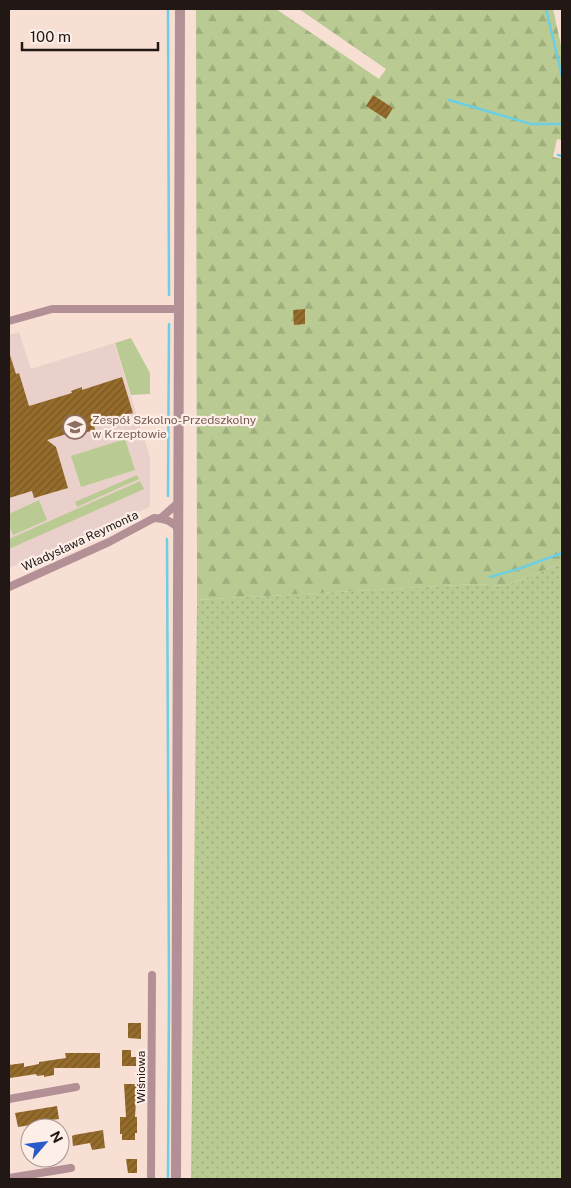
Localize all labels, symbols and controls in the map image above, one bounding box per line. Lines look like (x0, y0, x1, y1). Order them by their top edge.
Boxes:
scale bar (22, 20, 159, 52)
text: 100 m (30, 28, 71, 45)
place label: Zespół Szkolno-Przedszkolny w Krzeptowie (92, 413, 257, 441)
school or university icon: Zespół Szkolno-Przedszkolny w Krzeptowie (62, 414, 88, 440)
street label: Władysława Reymonta (19, 508, 141, 574)
street label: Wiśniowa (134, 1051, 148, 1103)
north arrow (20, 1118, 70, 1168)
text: N (47, 1128, 66, 1145)

